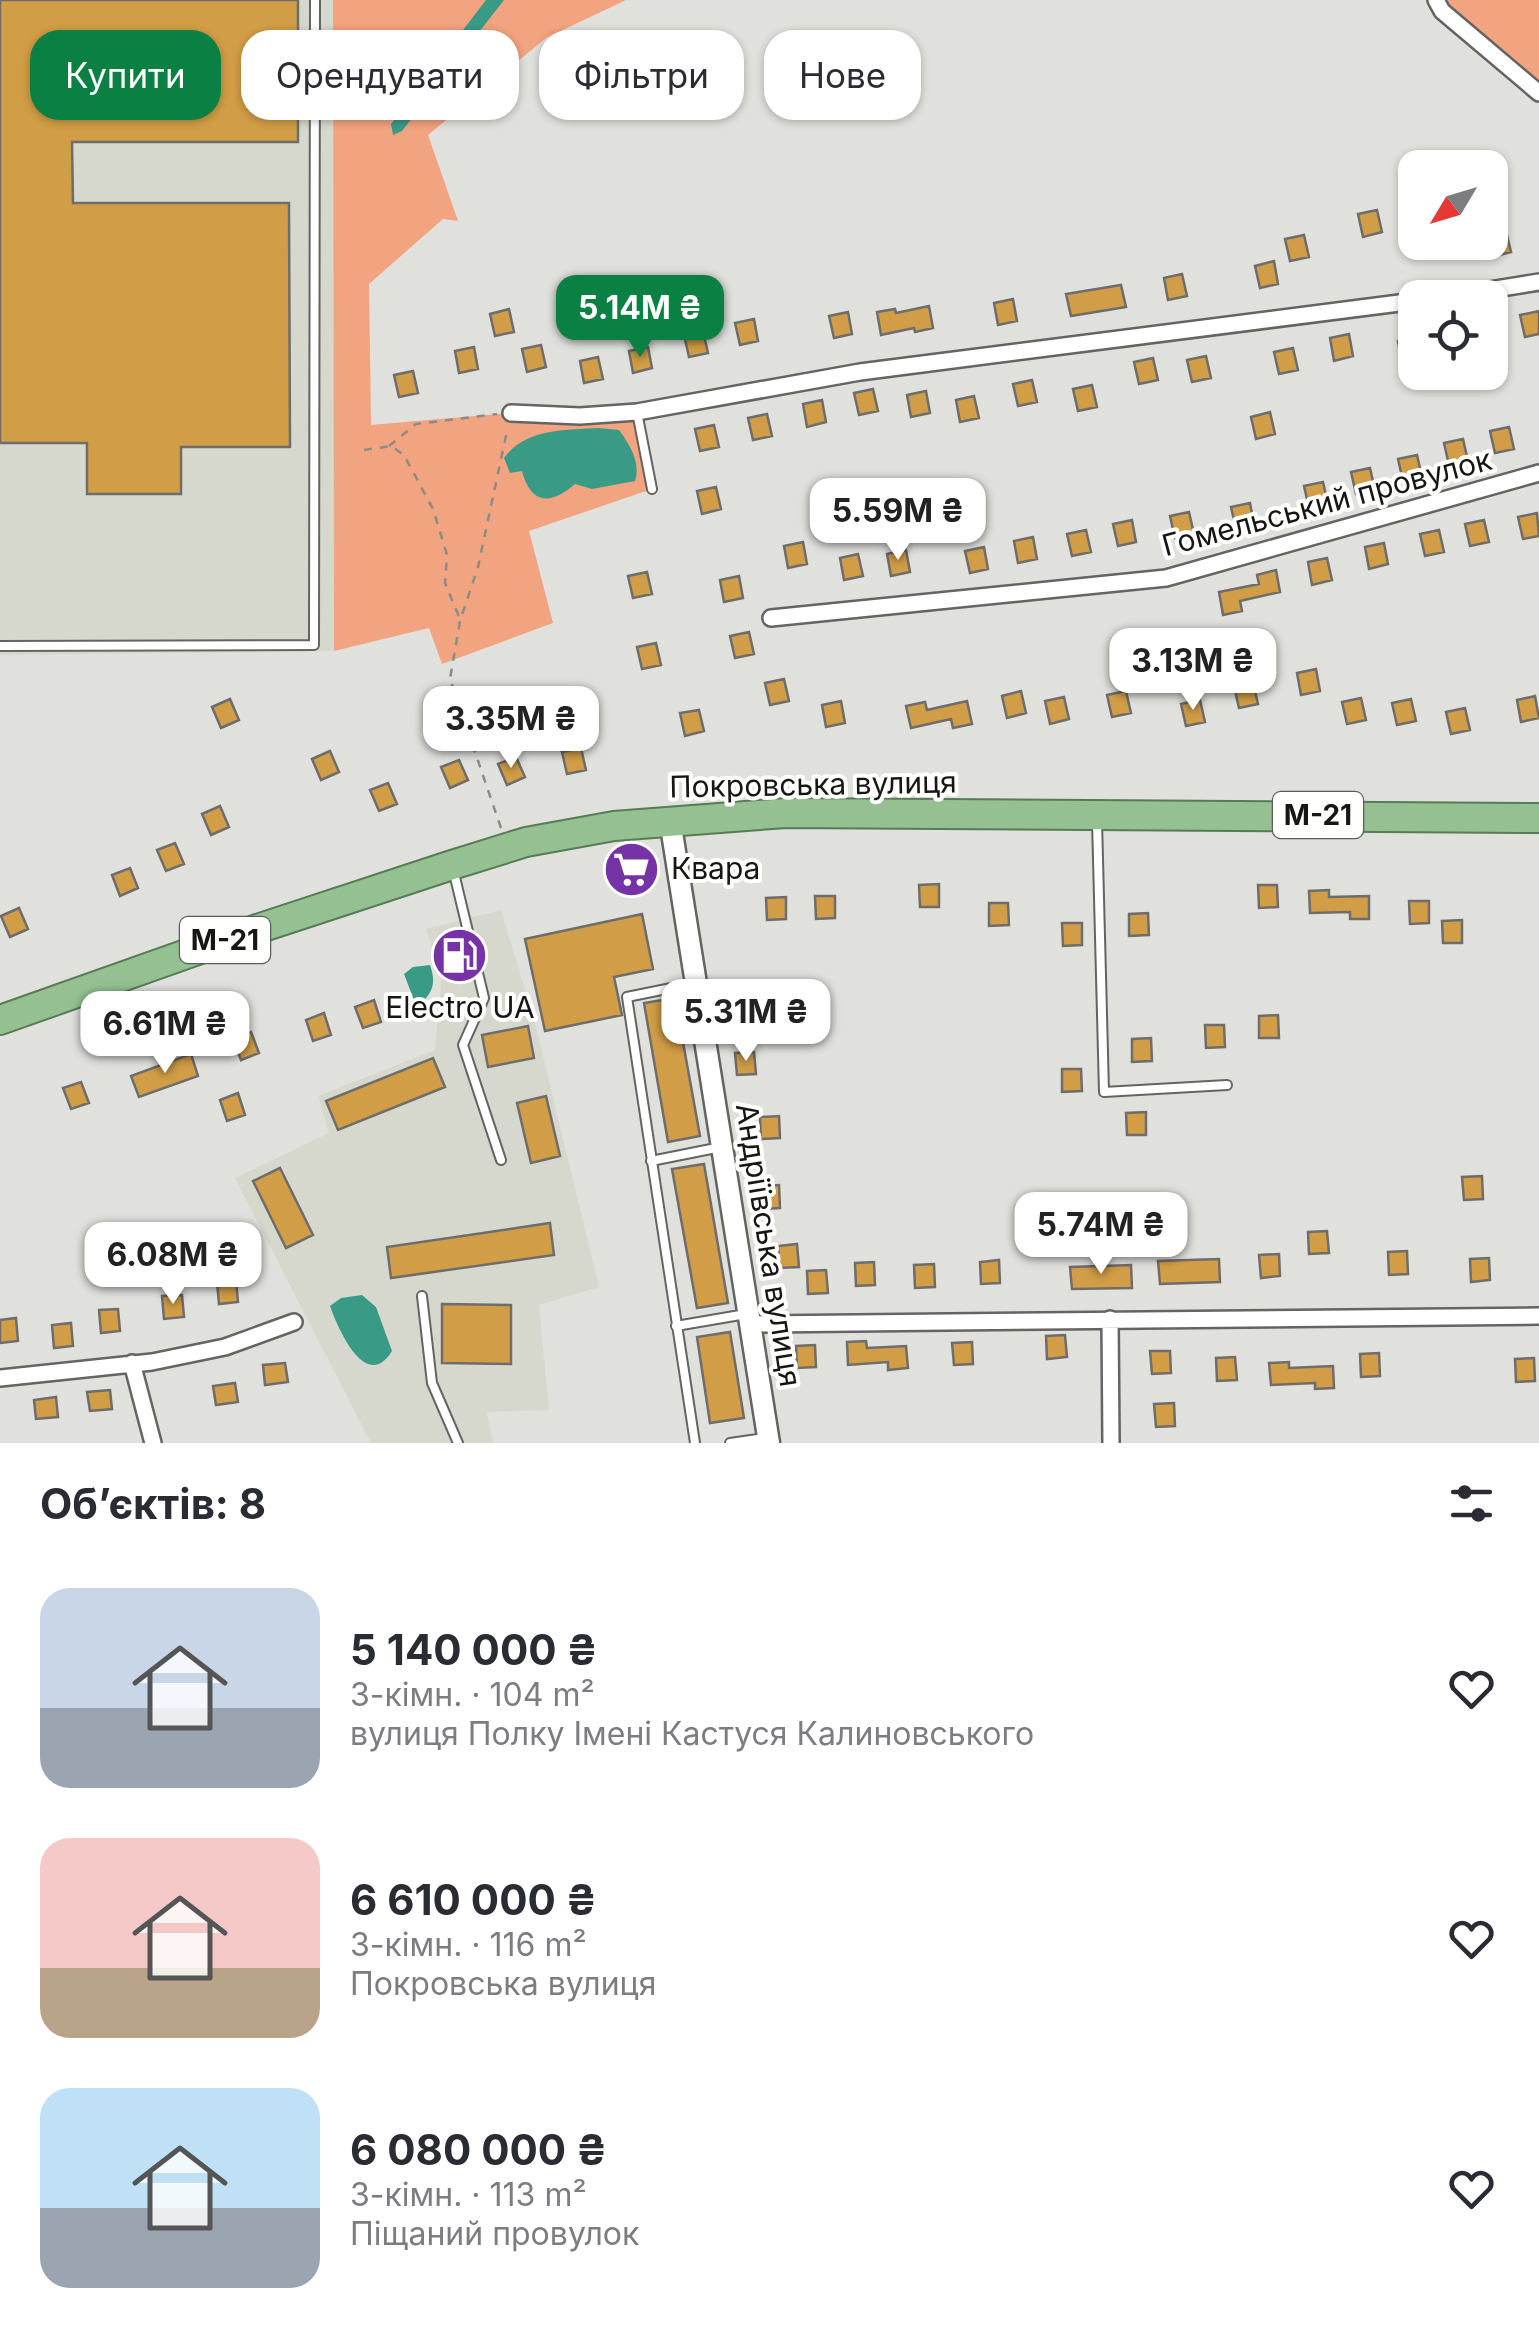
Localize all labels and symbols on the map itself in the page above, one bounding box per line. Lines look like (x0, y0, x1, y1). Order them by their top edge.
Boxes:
north arrow (1398, 150, 1508, 260)
pin: 5.14M ₴ (548, 275, 732, 360)
street label: Гомельський провулок (1158, 441, 1495, 563)
pin: 5.59M ₴ (806, 478, 990, 563)
pin: 3.13M ₴ (1101, 628, 1285, 713)
pin: 3.35M ₴ (419, 686, 603, 771)
street label: Покровська вулиця (669, 763, 957, 805)
road number: М-21 (1273, 792, 1363, 838)
supermarket icon: Квара (602, 839, 662, 899)
place label: Квара (671, 850, 760, 886)
road number: М-21 (180, 917, 270, 963)
fuel station icon: Electro UA (430, 925, 490, 985)
pin: 5.31M ₴ (654, 979, 838, 1064)
place label: Electro UA (385, 989, 535, 1025)
pin: 6.61M ₴ (73, 991, 257, 1076)
street label: Андріївська вулиця (729, 1100, 809, 1389)
pin: 5.74M ₴ (1009, 1192, 1193, 1277)
pin: 6.08M ₴ (81, 1222, 265, 1307)

